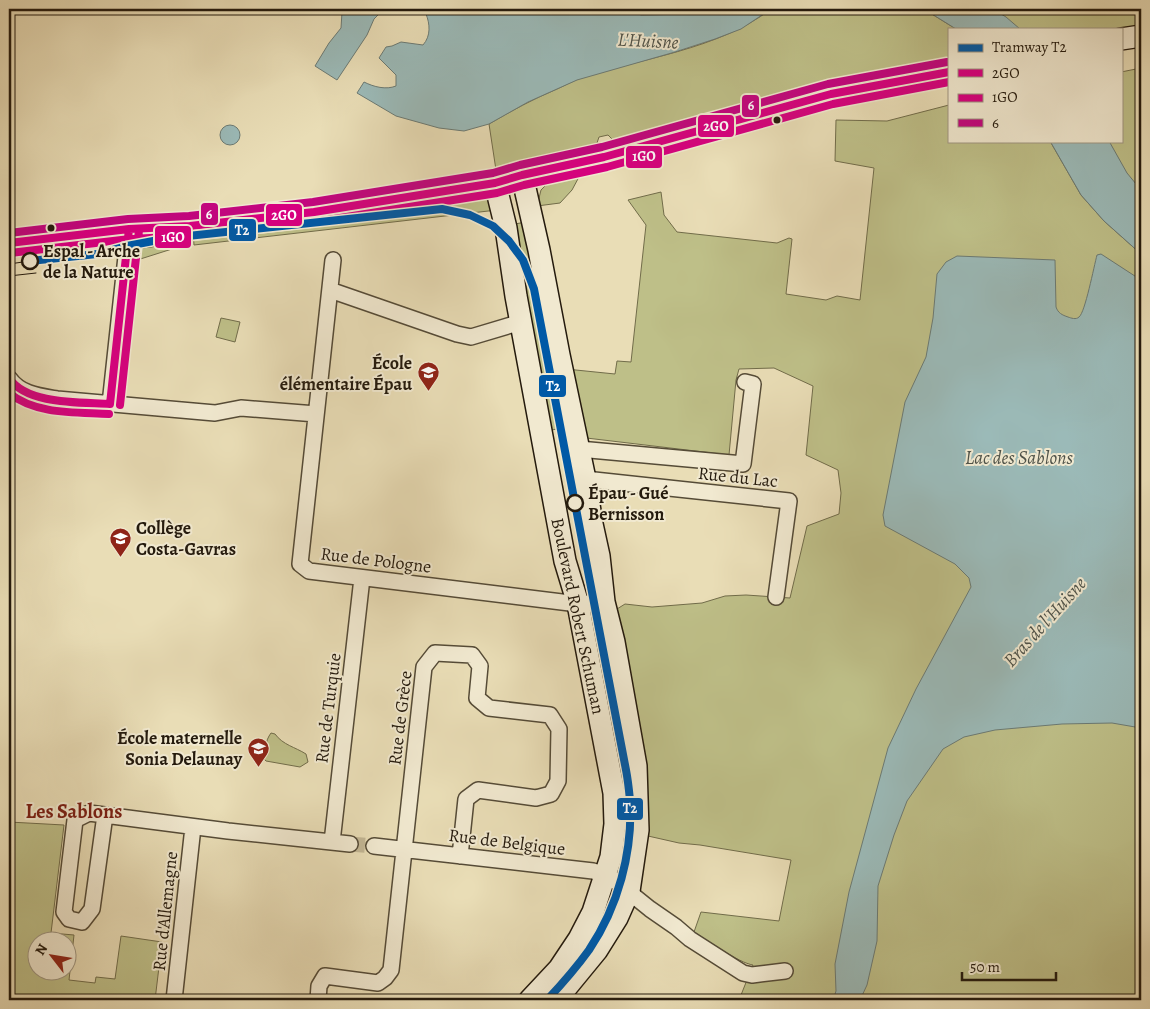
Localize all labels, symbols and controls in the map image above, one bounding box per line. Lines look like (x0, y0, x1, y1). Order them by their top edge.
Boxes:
water label: L'Huisne (617, 26, 679, 56)
legend (948, 28, 1122, 142)
text: Tramway T2 (992, 37, 1067, 57)
text: 2GO (992, 63, 1020, 83)
text: 1GO (992, 87, 1018, 107)
line badge: 6 (741, 94, 760, 118)
text: 6 (748, 96, 755, 115)
text: 6 (992, 113, 999, 133)
line badge: 2GO (697, 114, 735, 138)
unlabelled marker (772, 115, 782, 125)
text: 2GO (703, 117, 729, 136)
line badge: 1GO (625, 145, 663, 169)
text: 1GO (632, 147, 656, 166)
line badge: 6 (200, 202, 219, 226)
line badge: 2GO (265, 203, 303, 227)
text: 6 (206, 205, 213, 224)
text: 2GO (271, 206, 297, 225)
line badge: T2 (228, 218, 257, 242)
text: T2 (235, 221, 250, 240)
unlabelled marker (46, 223, 56, 233)
line badge: 1GO (154, 225, 192, 249)
text: 1GO (161, 228, 185, 247)
place label: Espal - Arche de la Nature (43, 239, 140, 284)
marker: Espal - Arche de la Nature (21, 252, 39, 270)
place label: École élémentaire Épau (280, 351, 412, 396)
school or university icon: École élémentaire Épau (416, 361, 440, 392)
line badge: T2 (538, 374, 567, 398)
text: T2 (546, 377, 561, 396)
water label: Lac des Sablons (965, 445, 1074, 471)
street label: Rue du Lac (697, 461, 779, 493)
place label: Épau - Gué Bernisson (588, 481, 669, 526)
marker: Épau - Gué Bernisson (566, 494, 584, 512)
place label: Collège Costa-Gavras (136, 516, 236, 561)
street label: Boulevard Robert Schuman (545, 516, 611, 717)
school or university icon: Collège Costa-Gavras (108, 526, 132, 557)
street label: Rue de Pologne (319, 541, 433, 579)
water label: Bras de l'Huisne (998, 571, 1092, 673)
street label: Rue de Turquie (309, 651, 347, 765)
street label: Rue de Grèce (382, 669, 418, 767)
place label: École maternelle Sonia Delaunay (117, 726, 243, 771)
school or university icon: École maternelle Sonia Delaunay (246, 736, 270, 767)
line badge: T2 (616, 797, 644, 821)
district label: Les Sablons (26, 798, 122, 825)
text: T2 (623, 799, 638, 818)
street label: Rue de Belgique (447, 823, 567, 861)
street label: Rue d'Allemagne (147, 850, 183, 972)
north arrow (28, 932, 78, 982)
text: N (31, 940, 52, 959)
scale bar (962, 949, 1056, 981)
text: 50 m (970, 957, 1000, 977)

